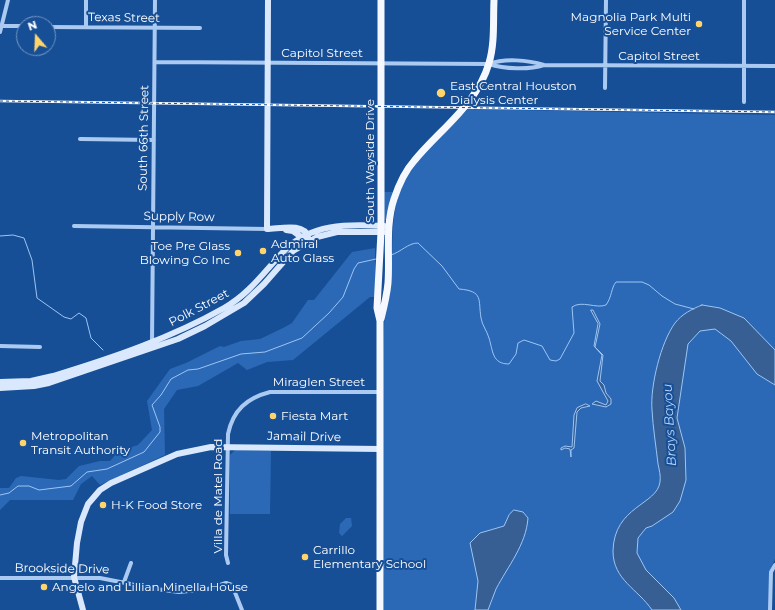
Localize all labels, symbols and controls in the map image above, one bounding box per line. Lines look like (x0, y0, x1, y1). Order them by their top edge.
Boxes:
street label: Texas Street (88, 10, 160, 26)
place label: Magnolia Park Multi Service Center (571, 10, 691, 38)
north arrow (16, 16, 56, 56)
text: N (26, 18, 39, 34)
marker: Magnolia Park Multi Service Center (694, 19, 704, 29)
street label: Capitol Street (281, 46, 363, 60)
street label: Capitol Street (618, 49, 700, 63)
place label: East Central Houston Dialysis Center (450, 79, 577, 107)
street label: South 66th Street (136, 85, 152, 191)
marker: East Central Houston Dialysis Center (435, 87, 447, 99)
street label: South Wayside Drive (363, 99, 377, 223)
street label: Supply Row (143, 209, 215, 225)
place label: Admiral Auto Glass (271, 237, 334, 265)
place label: Toe Pre Glass Blowing Co Inc (140, 239, 230, 267)
marker: Admiral Auto Glass (258, 246, 268, 256)
marker: Toe Pre Glass Blowing Co Inc (233, 248, 243, 258)
street label: Polk Street (167, 286, 231, 330)
street label: Miraglen Street (273, 375, 365, 389)
water label: Brays Bayou (660, 383, 680, 467)
place label: Fiesta Mart (281, 409, 348, 423)
marker: Fiesta Mart (268, 411, 278, 421)
place label: Metropolitan Transit Authority (31, 429, 130, 457)
street label: Jamail Drive (267, 429, 341, 445)
marker: Metropolitan Transit Authority (18, 438, 28, 448)
street label: Villa de Matel Road (211, 439, 225, 553)
place label: H-K Food Store (111, 498, 202, 512)
marker: H-K Food Store (98, 500, 108, 510)
place label: Carrillo Elementary School (313, 543, 426, 571)
marker: Carrillo Elementary School (300, 552, 310, 562)
street label: Brookside Drive (14, 561, 110, 577)
place label: Angelo and Lillian Minella House (52, 580, 248, 594)
marker: Angelo and Lillian Minella House (39, 582, 49, 592)

